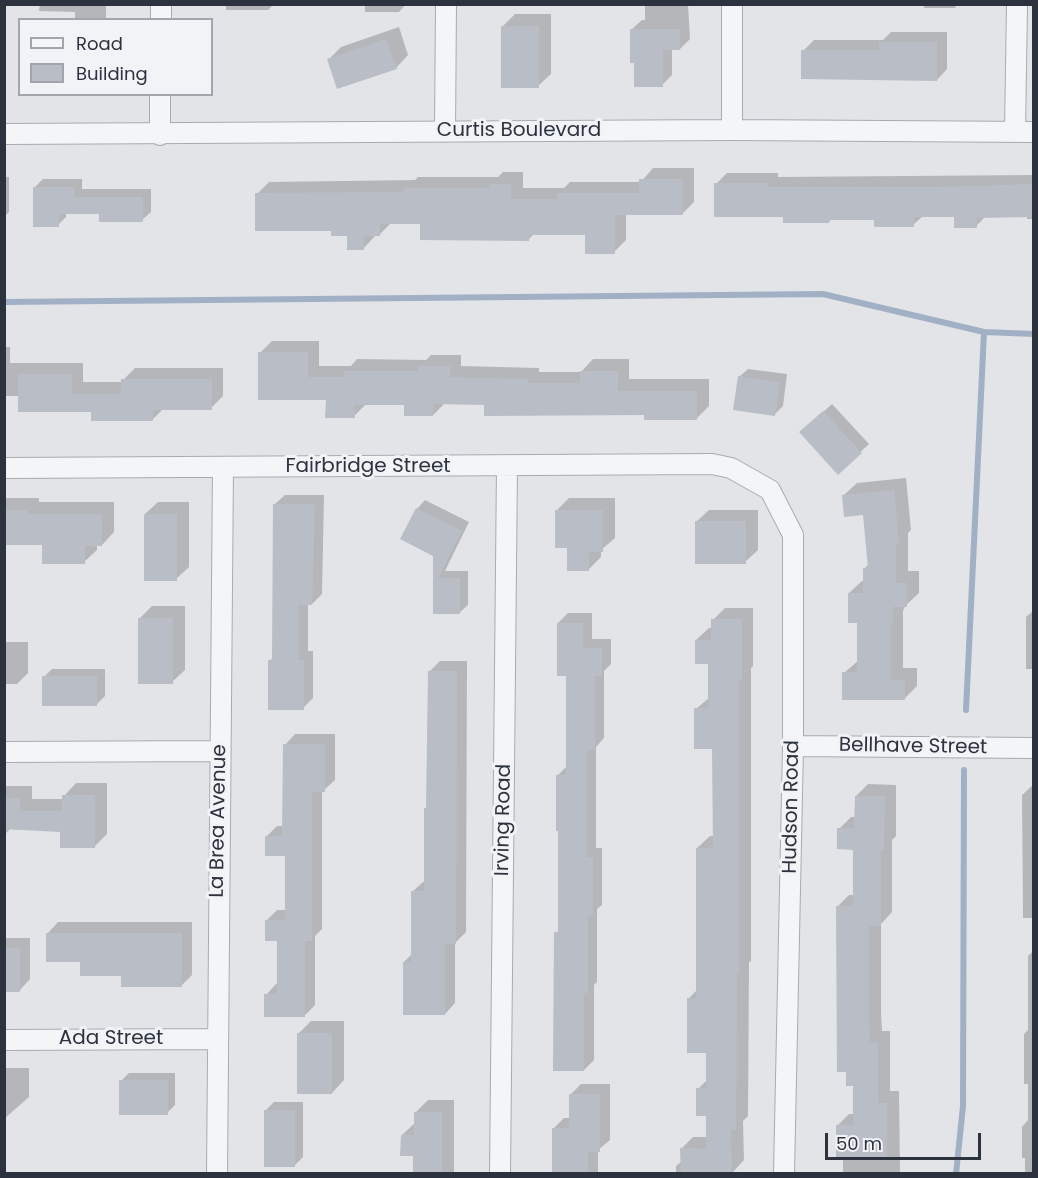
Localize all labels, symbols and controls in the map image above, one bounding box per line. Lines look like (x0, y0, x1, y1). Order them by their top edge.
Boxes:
legend (18, 18, 213, 96)
text: Road (76, 31, 123, 56)
text: Building (76, 61, 148, 86)
street label: Curtis Boulevard (437, 119, 601, 143)
street label: Fairbridge Street (285, 455, 451, 479)
street label: Bellhave Street (839, 734, 987, 760)
street label: Hudson Road (779, 740, 805, 874)
street label: La Brea Avenue (206, 744, 232, 898)
street label: Irving Road (491, 764, 517, 876)
street label: Ada Street (59, 1027, 163, 1051)
scale bar (828, 1121, 984, 1159)
text: 50 m (836, 1131, 882, 1156)

